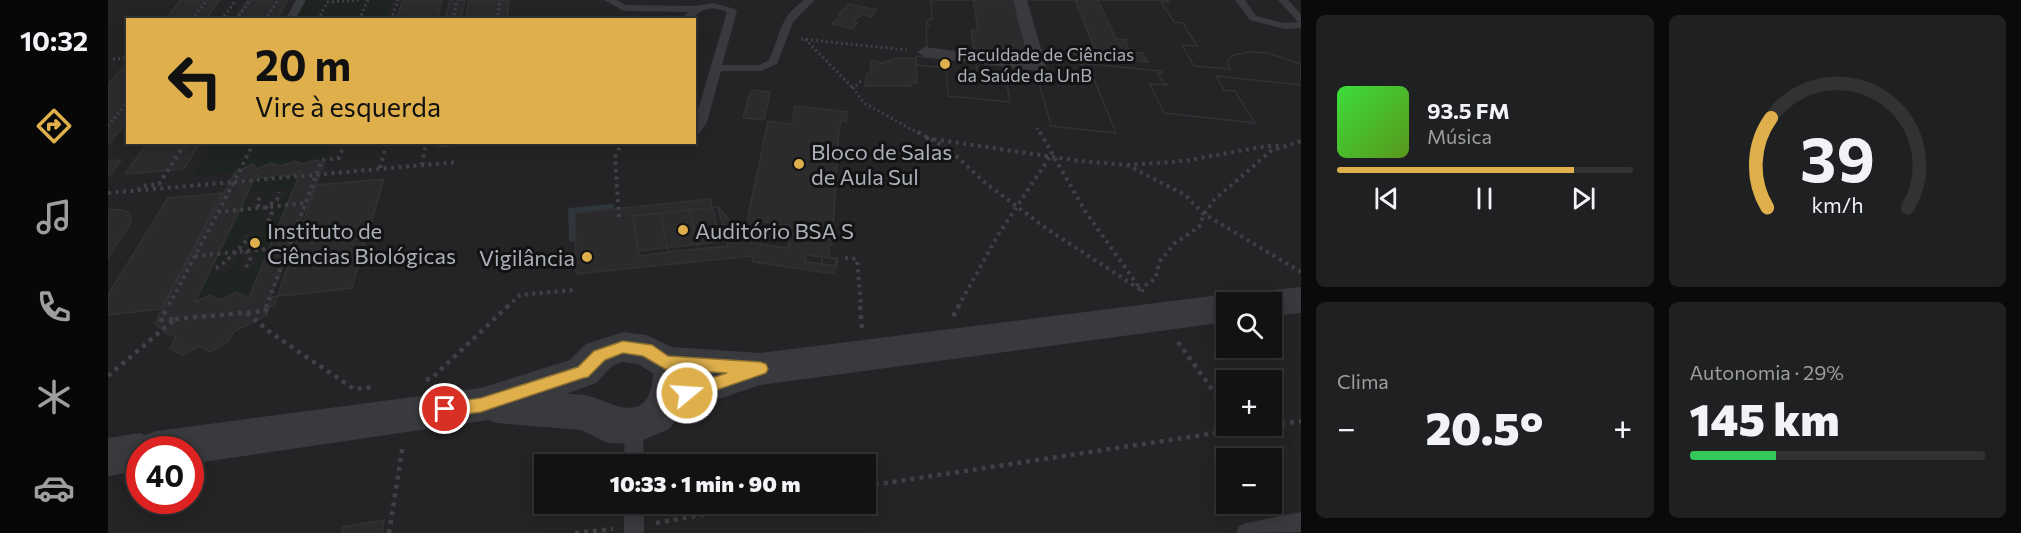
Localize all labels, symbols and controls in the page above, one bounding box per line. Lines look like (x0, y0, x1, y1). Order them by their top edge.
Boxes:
text: 10:32 (20, 24, 88, 57)
text: 20 m (255, 38, 351, 90)
icon: left (156, 42, 234, 120)
place label: Faculdade de Ciências da Saúde da UnB (957, 43, 1134, 86)
marker: Faculdade de Ciências da Saúde da UnB (938, 57, 952, 71)
text: Vire à esquerda (255, 90, 441, 123)
text: 93.5 FM (1427, 97, 1510, 124)
icon: directions (33, 105, 75, 147)
text: 39 (1800, 119, 1875, 195)
text: Música (1427, 124, 1492, 148)
place label: Bloco de Salas de Aula Sul (811, 138, 952, 190)
marker: Bloco de Salas de Aula Sul (792, 157, 806, 171)
icon: previous (1370, 182, 1403, 215)
icon: pause (1468, 182, 1501, 215)
icon: next (1567, 182, 1600, 215)
text: km/h (1811, 191, 1863, 217)
icon: music (33, 196, 75, 238)
place label: Instituto de Ciências Biológicas (267, 217, 456, 269)
place label: Auditório BSA S (695, 217, 854, 244)
marker: Auditório BSA S (676, 223, 690, 237)
marker: Instituto de Ciências Biológicas (248, 236, 262, 250)
place label: Vigilância (479, 244, 575, 271)
marker: Vigilância (580, 250, 594, 264)
icon: phone (33, 286, 75, 328)
map controls (1216, 292, 1282, 514)
button: search (1216, 292, 1282, 358)
text: Autonomia · 29% (1690, 360, 1844, 384)
position arrow (655, 361, 719, 425)
text: Clima (1337, 369, 1389, 393)
button: + (1216, 370, 1282, 436)
icon: climate (33, 376, 75, 418)
pin (419, 383, 470, 434)
text: 145 km (1690, 390, 1839, 445)
icon: arrive (428, 392, 461, 425)
text: 20.5° (1425, 399, 1543, 454)
text: − (1337, 406, 1356, 447)
text: + (1613, 406, 1632, 447)
speed limit sign: 40 (126, 436, 204, 514)
button: − (1216, 448, 1282, 514)
icon: car (33, 467, 75, 509)
text: 10:33 · 1 min · 90 m (610, 470, 800, 497)

